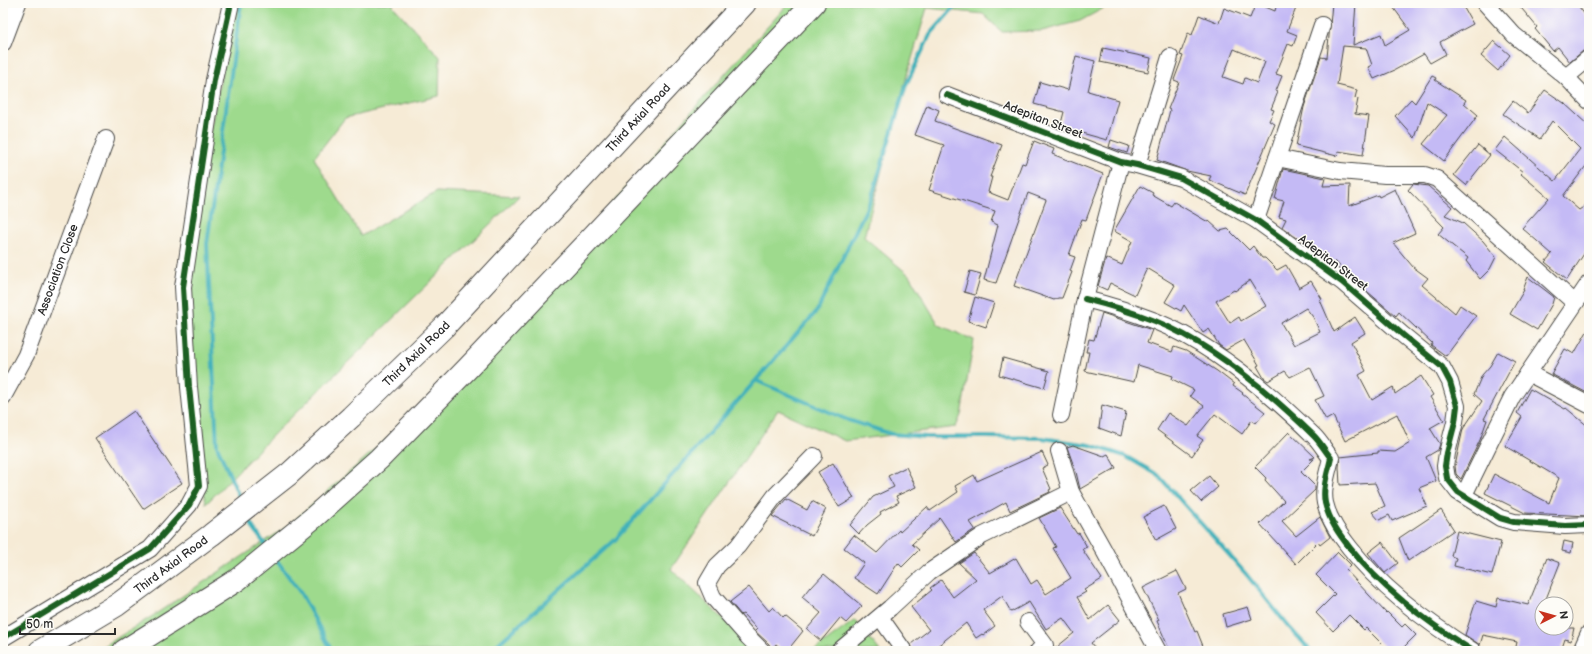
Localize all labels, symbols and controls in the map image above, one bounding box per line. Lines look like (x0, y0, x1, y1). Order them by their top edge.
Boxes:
street label: Third Axial Road (603, 80, 674, 155)
street label: Adepitan Street (1001, 98, 1085, 142)
street label: Association Close (34, 222, 81, 317)
street label: Adepitan Street (1295, 232, 1371, 294)
street label: Third Axial Road (379, 318, 453, 390)
street label: Third Axial Road (131, 532, 211, 597)
north arrow (1534, 596, 1574, 636)
scale bar (20, 610, 115, 636)
text: N (1557, 610, 1570, 620)
text: 50 m (26, 617, 53, 632)

